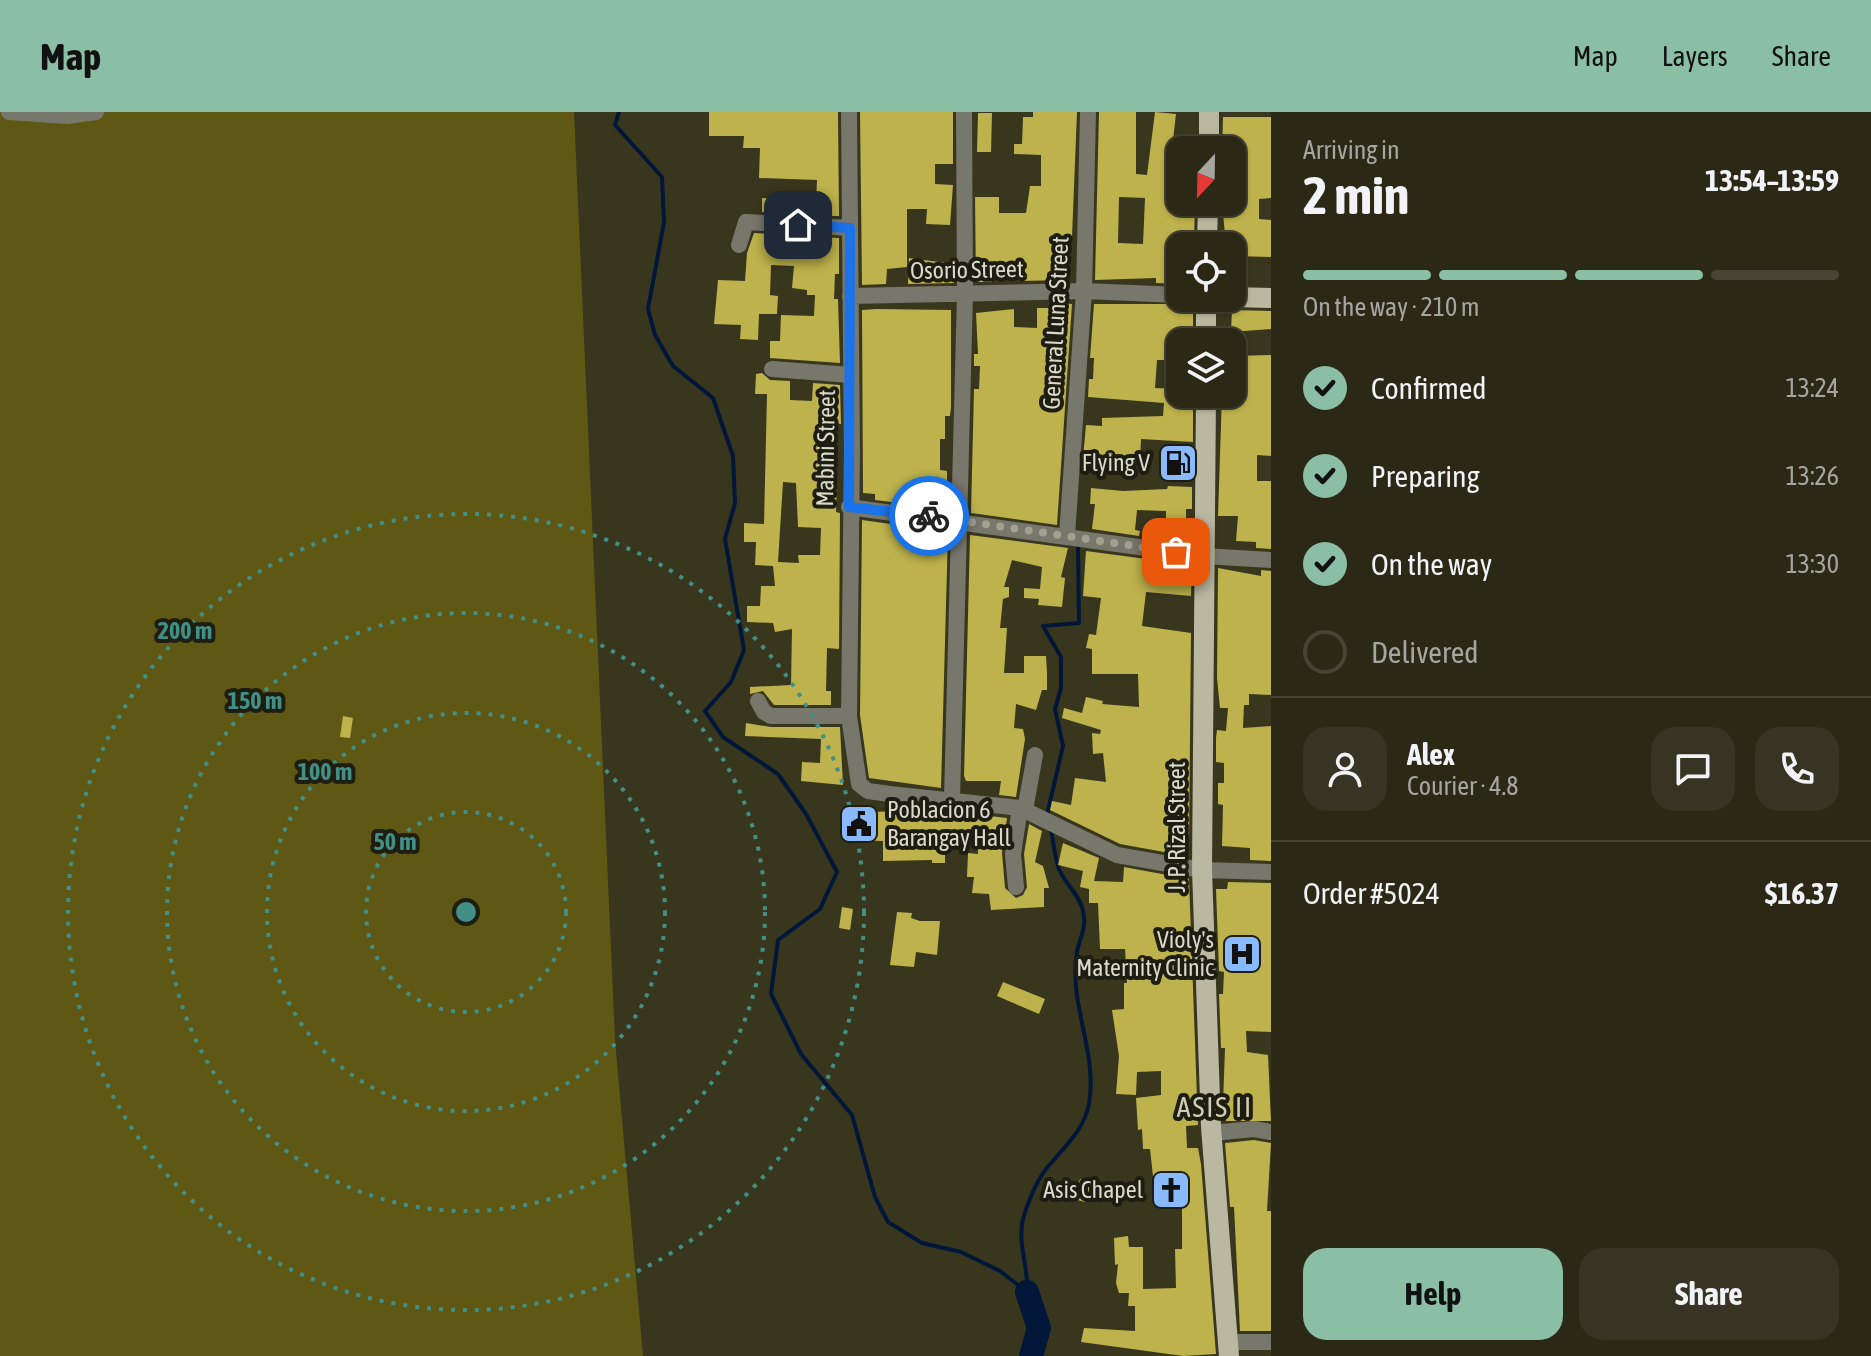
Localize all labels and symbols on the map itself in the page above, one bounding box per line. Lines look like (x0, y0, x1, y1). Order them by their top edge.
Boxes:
north arrow (1166, 136, 1246, 216)
pin (764, 191, 832, 259)
street label: General Luna Street (1037, 236, 1074, 410)
street label: Osorio Street (910, 255, 1024, 284)
street label: Mabini Street (811, 389, 840, 507)
fuel station icon: Flying V (1157, 442, 1199, 484)
place label: Flying V (1082, 449, 1150, 476)
courier (889, 476, 969, 556)
pin (1142, 518, 1210, 586)
text: 200 m (158, 617, 212, 644)
text: 150 m (228, 687, 282, 714)
text: 100 m (298, 758, 352, 785)
street label: J. P. Rizal Street (1163, 761, 1190, 893)
place label: Poblacion 6 Barangay Hall (887, 796, 1012, 851)
public building icon: Poblacion 6 Barangay Hall (838, 803, 880, 845)
text: 50 m (373, 828, 417, 855)
centre of rings (452, 898, 480, 926)
place label: Violy's Maternity Clinic (1076, 926, 1214, 981)
hospital icon: Violy's Maternity Clinic (1221, 933, 1263, 975)
district label: ASIS II (1177, 1091, 1253, 1123)
church icon: Asis Chapel (1150, 1169, 1192, 1211)
place label: Asis Chapel (1043, 1176, 1144, 1203)

